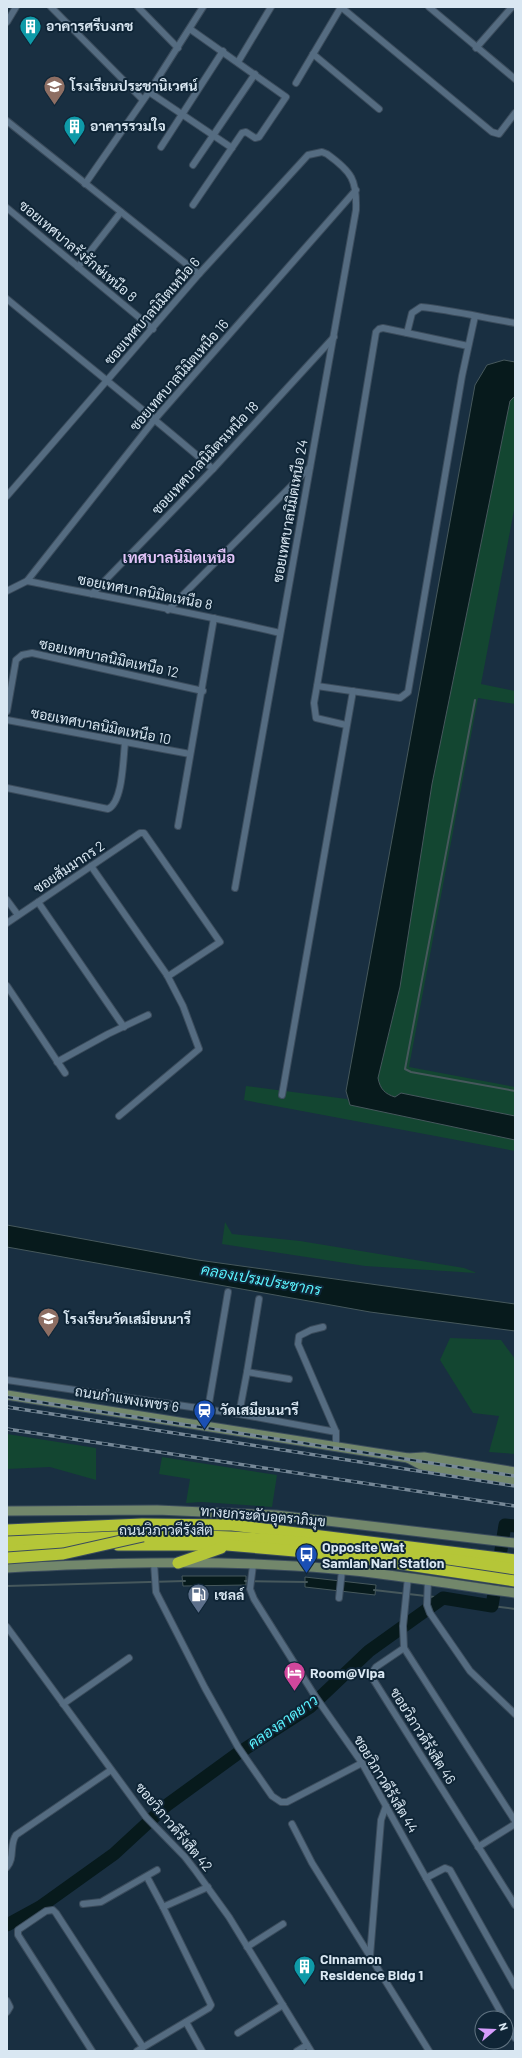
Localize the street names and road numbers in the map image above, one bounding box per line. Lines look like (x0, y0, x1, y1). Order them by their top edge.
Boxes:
street label: ซอยเทศบาลรังรักษ์เหนือ 8 (16, 196, 141, 305)
street label: ซอยเทศบาลนิมิตเหนือ 6 (100, 253, 203, 368)
street label: ซอยเทศบาลนิมิตเหนือ 16 (126, 315, 232, 434)
street label: ซอยเทศบาลนิมิตรเหนือ 18 (148, 397, 262, 518)
street label: ซอยเทศบาลนิมิตเหนือ 24 (269, 438, 310, 584)
street label: ซอยเทศบาลนิมิตเหนือ 8 (76, 570, 214, 613)
street label: ซอยเทศบาลนิมิตเหนือ 12 (38, 634, 180, 681)
street label: ซอยเทศบาลนิมิตเหนือ 10 (29, 704, 173, 747)
street label: ซอยสัมมากร 2 (30, 837, 108, 897)
street label: ถนนกำแพงเพชร 6 (74, 1382, 180, 1415)
street label: ทางยกระดับอุตราภิมุข (199, 1502, 326, 1531)
street label: ถนนวิภาวดีรังสิต (119, 1521, 213, 1538)
street label: ซอยวิภาวดีรังสิต 46 (387, 1684, 460, 1787)
street label: ซอยวิภาวดีรังสิต 44 (351, 1732, 422, 1836)
street label: ซอยวิภาวดีรังสิต 42 (132, 1779, 216, 1875)

